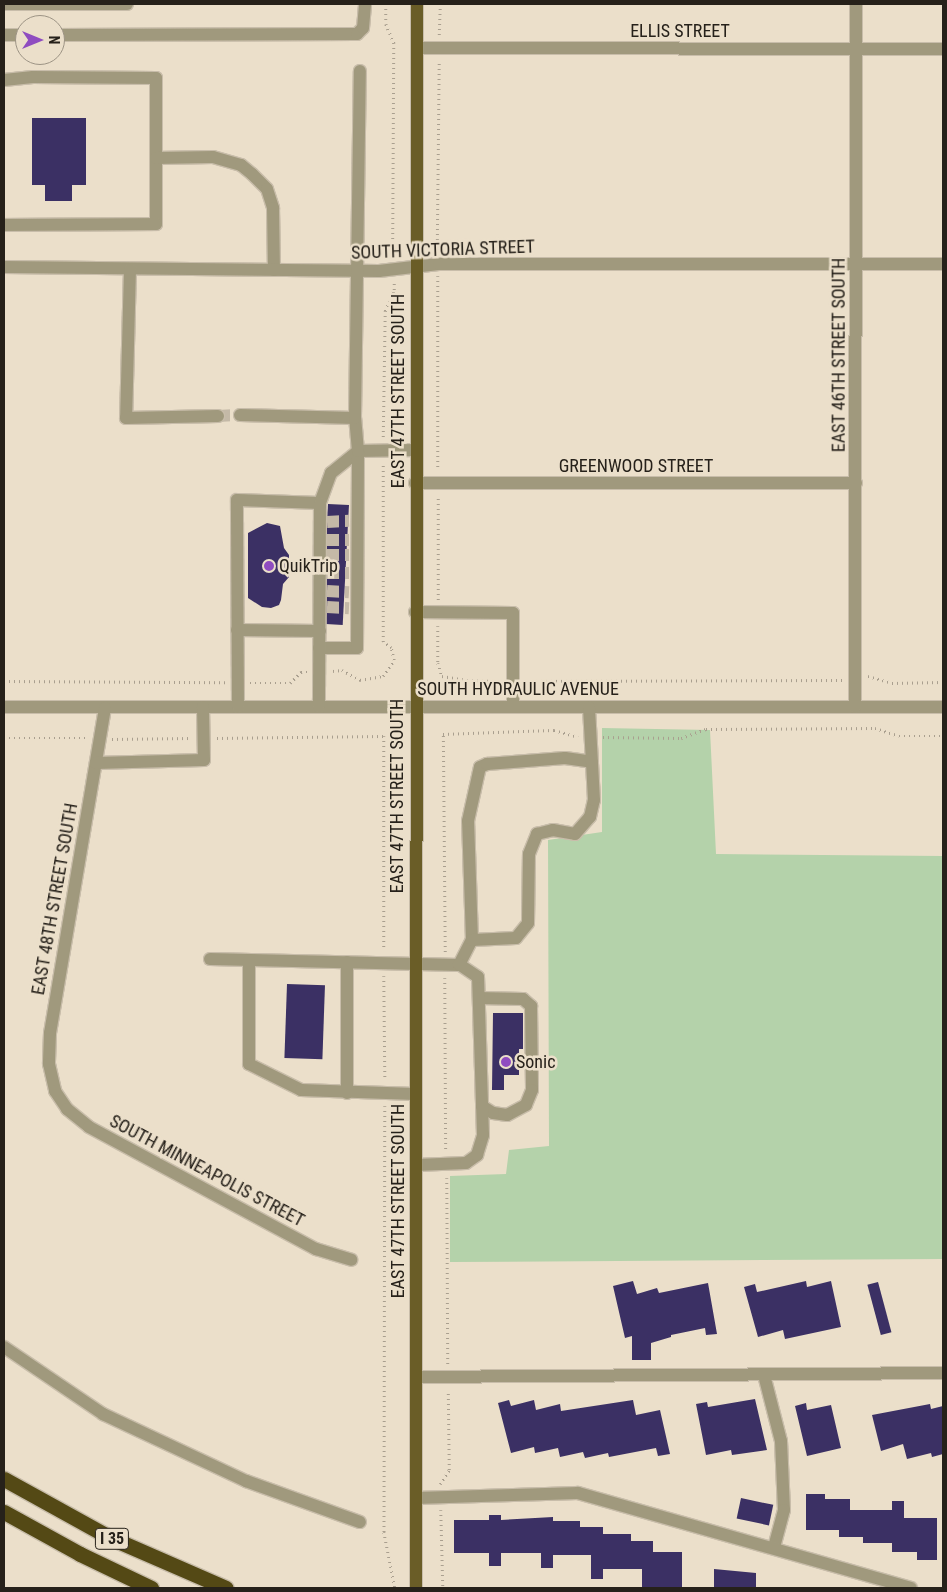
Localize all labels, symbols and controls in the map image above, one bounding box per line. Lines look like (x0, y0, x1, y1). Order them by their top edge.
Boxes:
north arrow (15, 15, 65, 65)
street label: ELLIS STREET (630, 20, 730, 42)
text: N (46, 36, 62, 44)
street label: SOUTH VICTORIA STREET (351, 236, 535, 264)
street label: EAST 46TH STREET SOUTH (828, 257, 850, 453)
street label: EAST 47TH STREET SOUTH (387, 293, 409, 489)
street label: GREENWOOD STREET (559, 455, 713, 477)
place label: QuikTrip (279, 555, 338, 577)
marker: QuikTrip (263, 560, 275, 572)
street label: SOUTH HYDRAULIC AVENUE (417, 678, 619, 700)
street label: EAST 47TH STREET SOUTH (386, 698, 408, 894)
street label: EAST 48TH STREET SOUTH (27, 801, 83, 997)
place label: Sonic (516, 1051, 556, 1073)
marker: Sonic (500, 1056, 512, 1068)
street label: EAST 47TH STREET SOUTH (387, 1103, 409, 1299)
street label: SOUTH MINNEAPOLIS STREET (106, 1110, 308, 1232)
road number: I 35 (94, 1526, 130, 1552)

